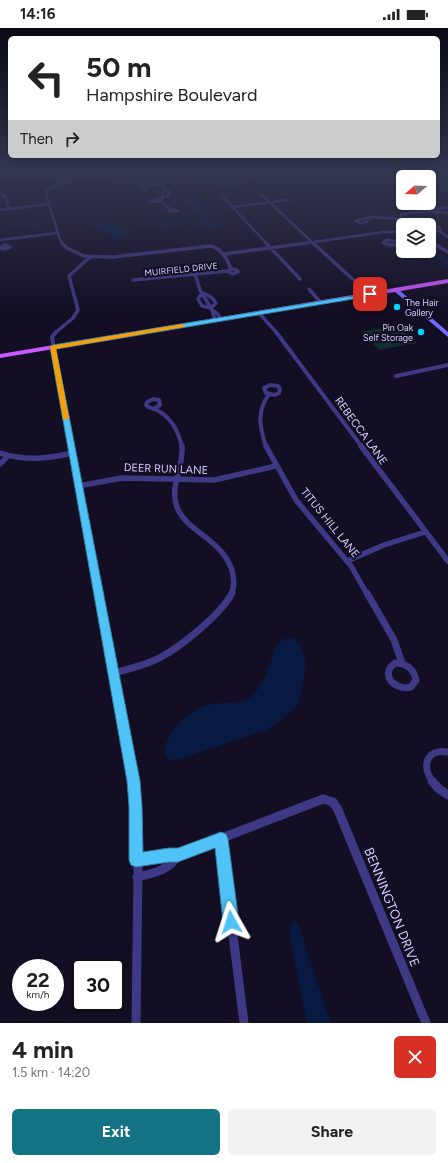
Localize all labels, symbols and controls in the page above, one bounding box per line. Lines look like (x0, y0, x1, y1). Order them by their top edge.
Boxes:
text: 14:16 (20, 5, 55, 23)
text: 50 m (86, 50, 152, 84)
icon: left (20, 52, 72, 104)
text: Hampshire Boulevard (86, 84, 258, 106)
icon: right (61, 128, 83, 150)
text: Then (20, 130, 53, 148)
north arrow (396, 170, 436, 210)
map controls (396, 170, 436, 258)
button: layers (396, 218, 436, 258)
street label: MUIRFIELD DRIVE (144, 260, 218, 278)
pin (353, 277, 387, 311)
icon: arrive (359, 283, 381, 305)
place label: The Hair Gallery (405, 297, 439, 318)
marker: The Hair Gallery (392, 302, 402, 312)
place label: Pin Oak Self Storage (363, 322, 414, 343)
marker: Pin Oak Self Storage (416, 327, 426, 337)
street label: REBECCA LANE (332, 394, 390, 468)
street label: DEER RUN LANE (124, 461, 208, 477)
street label: TITUS HILL LANE (298, 486, 362, 560)
street label: BENNINGTON DRIVE (361, 845, 423, 969)
position arrow (210, 901, 252, 943)
speed limit sign: 30 (72, 959, 124, 1011)
text: 22 (26, 968, 50, 992)
text: km/h (27, 988, 49, 1001)
text: 4 min (12, 1035, 74, 1064)
button: close (394, 1036, 436, 1078)
text: 1.5 km · 14:20 (12, 1065, 90, 1080)
button: Exit (12, 1109, 220, 1155)
button: Share (228, 1109, 436, 1155)

